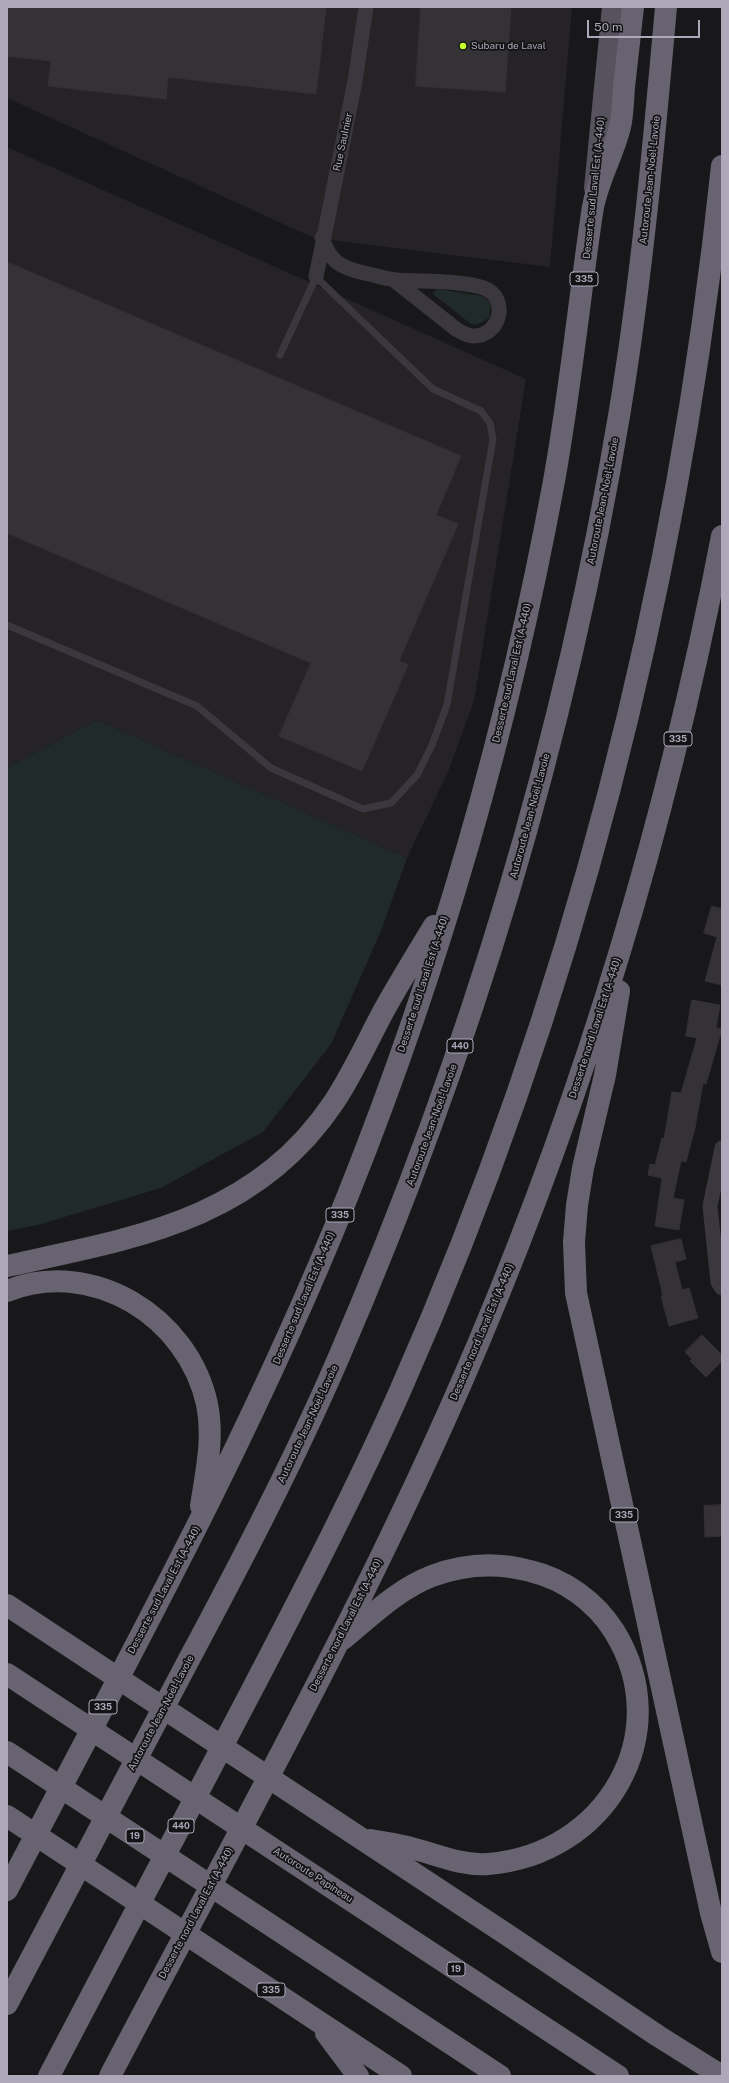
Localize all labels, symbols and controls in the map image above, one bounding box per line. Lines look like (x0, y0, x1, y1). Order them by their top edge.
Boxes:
scale bar (589, 12, 702, 38)
text: 50 m (594, 20, 622, 34)
place label: Subaru de Laval (471, 40, 546, 52)
marker: Subaru de Laval (458, 41, 468, 51)
street label: Rue Saulnier (331, 112, 355, 172)
street label: Autoroute Jean-Noël-Lavoie (637, 115, 663, 245)
street label: Desserte sud Laval Est (A-440) (581, 116, 607, 260)
road number: 335 (570, 272, 598, 286)
street label: Autoroute Jean-Noël-Lavoie (585, 437, 621, 565)
street label: Desserte sud Laval Est (A-440) (490, 602, 534, 744)
road number: 335 (664, 732, 692, 746)
street label: Autoroute Jean-Noël-Lavoie (508, 752, 552, 880)
street label: Desserte sud Laval Est (A-440) (395, 914, 451, 1054)
street label: Desserte nord Laval Est (A-440) (567, 956, 623, 1100)
road number: 440 (447, 1039, 473, 1053)
street label: Autoroute Jean-Noël-Lavoie (404, 1062, 460, 1188)
road number: 335 (326, 1208, 354, 1222)
street label: Desserte sud Laval Est (A-440) (271, 1230, 337, 1366)
street label: Desserte nord Laval Est (A-440) (448, 1262, 516, 1402)
street label: Autoroute Jean-Noël-Lavoie (275, 1363, 341, 1485)
road number: 335 (610, 1508, 638, 1522)
street label: Desserte sud Laval Est (A-440) (125, 1524, 203, 1656)
street label: Desserte nord Laval Est (A-440) (307, 1557, 385, 1693)
street label: Autoroute Jean-Noël-Lavoie (125, 1653, 197, 1773)
road number: 335 (89, 1700, 117, 1714)
road number: 440 (168, 1819, 194, 1833)
road number: 19 (126, 1829, 144, 1843)
street label: Desserte nord Laval Est (A-440) (156, 1845, 236, 1981)
street label: Autoroute Papineau (271, 1845, 355, 1905)
road number: 19 (447, 1962, 465, 1976)
road number: 335 (257, 1983, 285, 1997)

